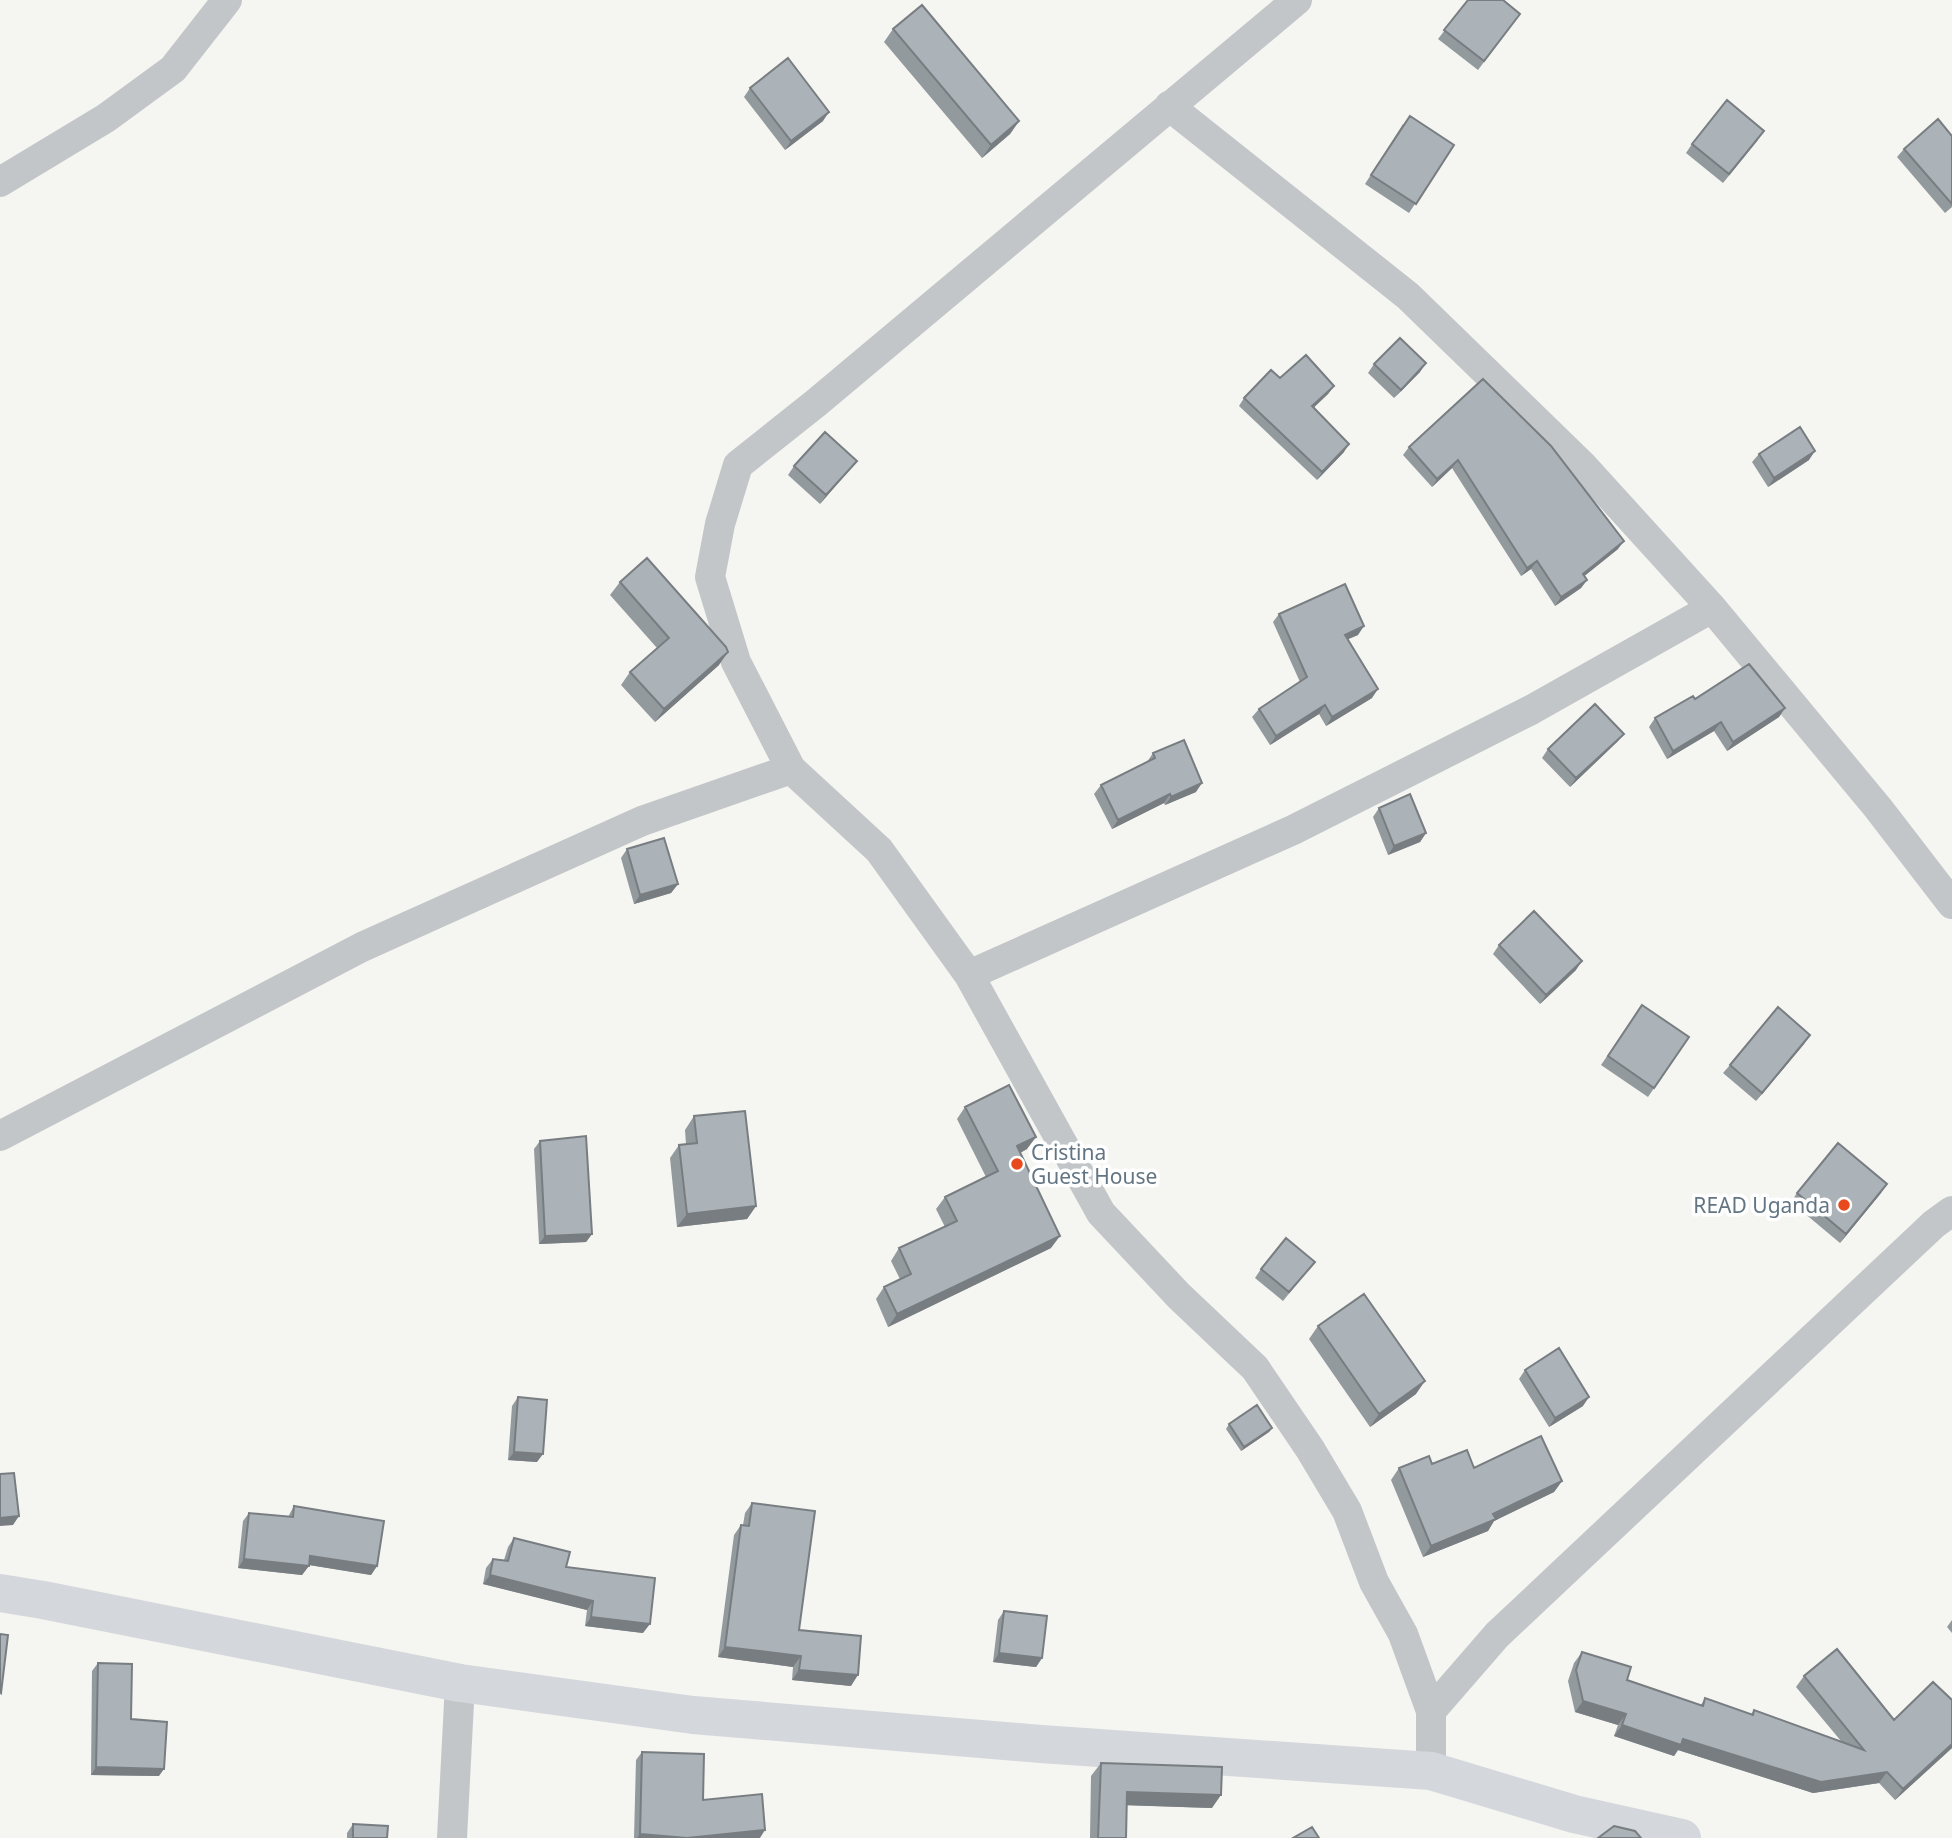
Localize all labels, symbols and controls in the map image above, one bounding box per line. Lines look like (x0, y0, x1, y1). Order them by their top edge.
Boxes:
place label: Cristina Guest House (1031, 1138, 1157, 1190)
marker: Cristina Guest House (1009, 1156, 1025, 1172)
place label: READ Uganda (1693, 1191, 1830, 1219)
marker: READ Uganda (1836, 1197, 1852, 1213)

